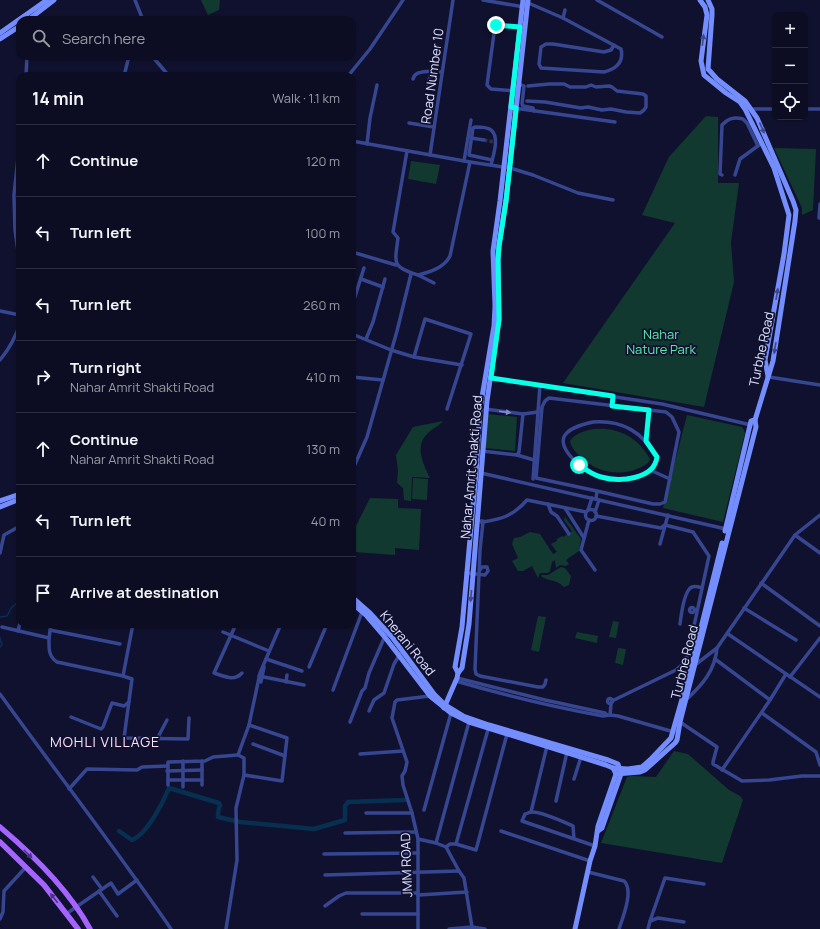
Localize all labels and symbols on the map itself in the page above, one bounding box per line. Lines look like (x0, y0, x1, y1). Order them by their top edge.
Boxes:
route end (487, 16, 505, 34)
street label: Road Number 10 (416, 27, 448, 125)
one-way arrow (700, 34, 707, 46)
one-way arrow (759, 123, 765, 134)
one-way arrow (774, 288, 780, 300)
street label: Turbhe Road (744, 310, 778, 388)
park label: Nahar Nature Park (626, 325, 696, 358)
one-way arrow (772, 342, 778, 354)
street label: Nahar Amrit Shakti Road (456, 394, 486, 540)
one-way arrow (499, 409, 511, 415)
route start (570, 456, 588, 474)
one-way arrow (468, 590, 475, 602)
street label: Kherani Road (376, 607, 440, 679)
street label: Turbhe Road (666, 623, 702, 701)
district label: MOHLI VILLAGE (50, 732, 160, 751)
street label: JMM ROAD (396, 832, 416, 898)
one-way arrow (23, 849, 33, 859)
one-way arrow (50, 892, 59, 903)

